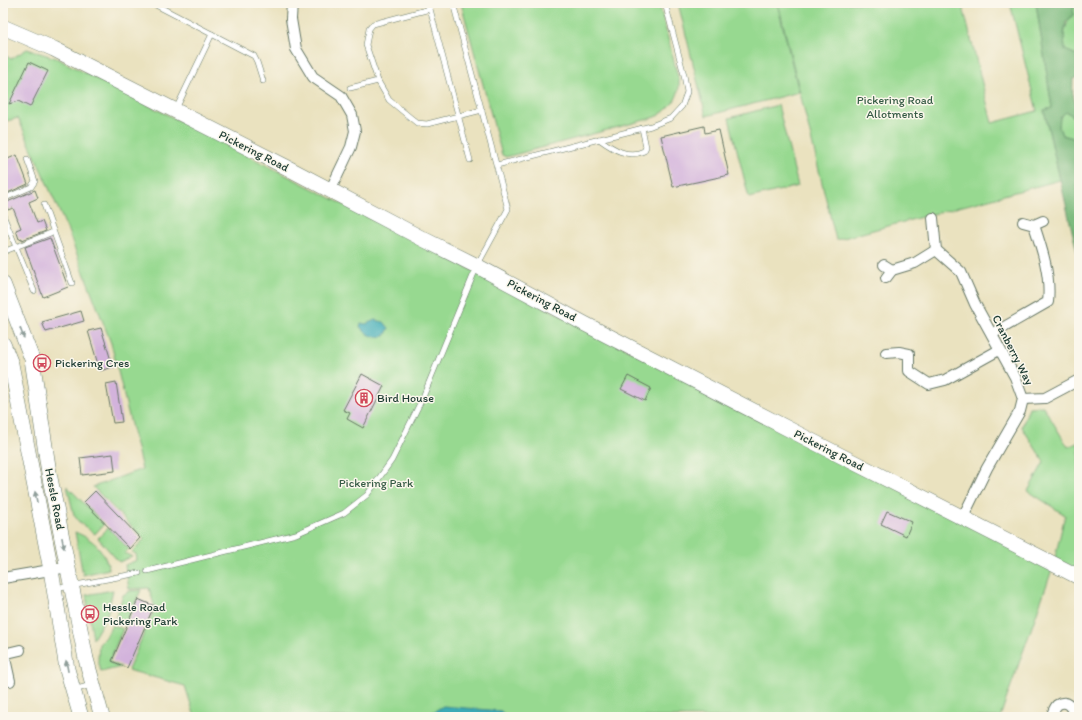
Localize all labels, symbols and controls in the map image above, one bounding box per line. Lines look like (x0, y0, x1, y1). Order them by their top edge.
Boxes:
park label: Pickering Road Allotments (857, 93, 934, 121)
street label: Pickering Road (217, 127, 292, 175)
street label: Pickering Road (505, 276, 579, 324)
street label: Cranberry Way (989, 313, 1037, 388)
one-way arrow (20, 328, 26, 340)
bus stop icon: Pickering Cres (32, 353, 52, 373)
place label: Pickering Cres (55, 356, 129, 370)
building icon: Bird House (354, 388, 374, 408)
place label: Bird House (377, 391, 434, 405)
street label: Pickering Road (792, 426, 867, 474)
street label: Hessle Road (42, 467, 68, 531)
park label: Pickering Park (339, 476, 414, 490)
one-way arrow (33, 491, 39, 503)
one-way arrow (61, 537, 67, 549)
place label: Hessle Road Pickering Park (103, 600, 178, 628)
bus stop icon: Hessle Road Pickering Park (80, 604, 100, 624)
one-way arrow (63, 660, 69, 672)

